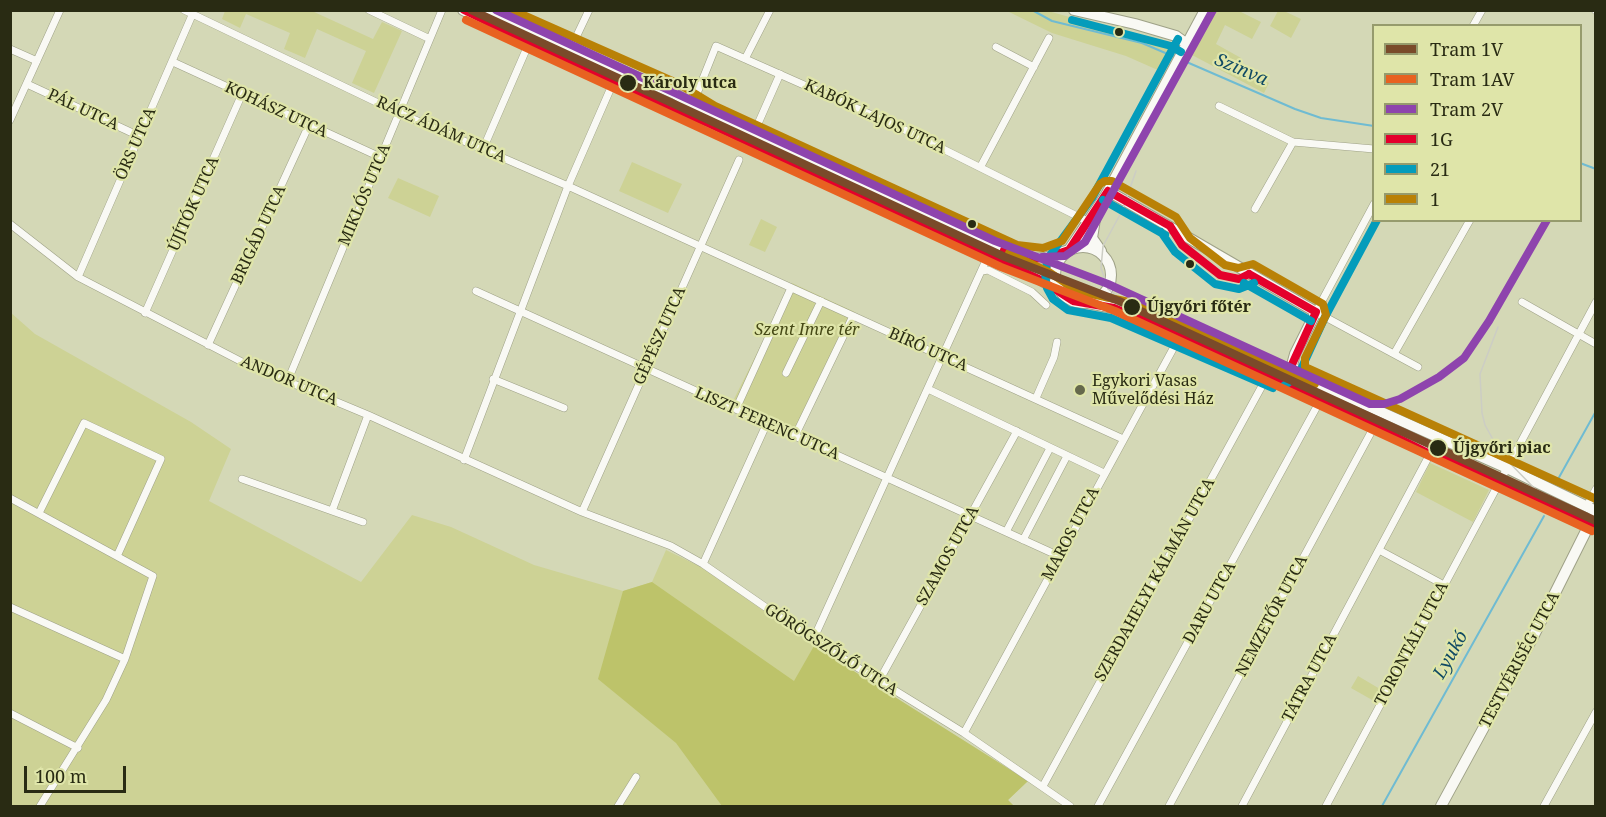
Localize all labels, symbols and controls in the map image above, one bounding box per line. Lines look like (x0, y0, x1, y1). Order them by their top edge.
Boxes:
legend (1372, 24, 1582, 222)
unlabelled marker (1113, 26, 1125, 38)
text: Tram 1V (1430, 37, 1503, 61)
water label: Szinva (1211, 49, 1271, 91)
text: Tram 1AV (1430, 67, 1514, 91)
marker: Károly utca (618, 73, 638, 93)
place label: Károly utca (643, 73, 737, 93)
street label: KABÓK LAJOS UTCA (801, 76, 949, 158)
street label: KOHÁSZ UTCA (222, 78, 330, 142)
street label: PÁL UTCA (44, 85, 122, 135)
street label: RÁCZ ÁDÁM UTCA (373, 93, 509, 167)
text: Tram 2V (1430, 97, 1503, 121)
street label: ÖRS UTCA (112, 105, 160, 183)
text: 1G (1430, 127, 1453, 151)
street label: MIKLÓS UTCA (335, 141, 395, 249)
street label: ÚJÍTÓK UTCA (165, 154, 223, 254)
text: 21 (1430, 157, 1450, 181)
street label: BRIGÁD UTCA (228, 182, 290, 288)
text: 1 (1430, 187, 1440, 211)
unlabelled marker (966, 218, 978, 230)
unlabelled marker (1184, 258, 1196, 270)
street label: GÉPÉSZ UTCA (630, 284, 690, 388)
marker: Újgyőri főtér (1122, 297, 1142, 317)
place label: Újgyőri főtér (1147, 297, 1251, 317)
park label: Szent Imre tér (754, 320, 860, 340)
street label: BÍRÓ UTCA (885, 324, 971, 376)
street label: ANDOR UTCA (238, 352, 340, 410)
place label: Egykori Vasas Művelődési Ház (1092, 371, 1214, 409)
street label: LISZT FERENC UTCA (692, 383, 842, 465)
marker: Egykori Vasas Művelődési Ház (1073, 383, 1087, 397)
marker: Újgyőri piac (1428, 438, 1448, 458)
place label: Újgyőri piac (1453, 438, 1551, 458)
street label: SZERDAHELYI KÁLMÁN UTCA (1091, 475, 1219, 685)
street label: MAROS UTCA (1038, 484, 1104, 584)
street label: SZAMOS UTCA (913, 503, 983, 609)
street label: NEMZETŐR UTCA (1232, 552, 1312, 680)
street label: DARU UTCA (1180, 559, 1240, 647)
street label: TORONTÁLI UTCA (1371, 579, 1453, 709)
street label: TESTVÉRISÉG UTCA (1476, 589, 1564, 731)
street label: GÖRÖGSZŐLŐ UTCA (761, 600, 901, 700)
water label: Lyukó (1429, 627, 1473, 683)
street label: TÁTRA UTCA (1279, 631, 1341, 725)
scale bar (27, 754, 129, 792)
text: 100 m (35, 764, 87, 788)

